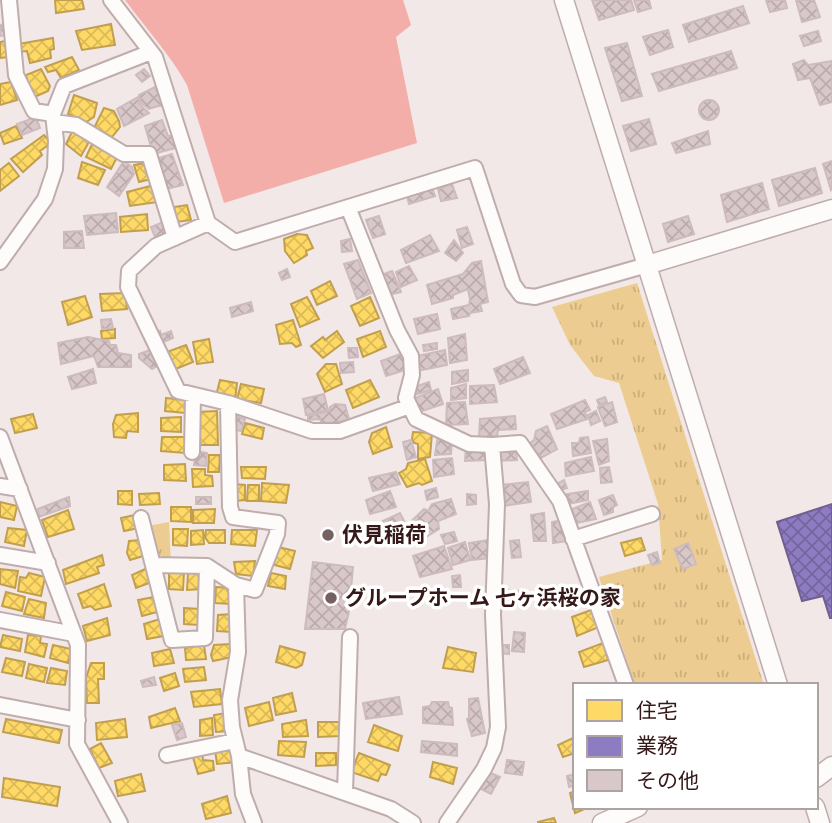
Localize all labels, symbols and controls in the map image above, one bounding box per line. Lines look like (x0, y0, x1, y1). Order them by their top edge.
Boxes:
place label: 伏見稲荷 (342, 522, 426, 548)
marker: 伏見稲荷 (320, 527, 336, 543)
place label: グループホーム 七ヶ浜桜の家 (345, 585, 621, 611)
marker: グループホーム 七ヶ浜桜の家 (323, 590, 339, 606)
legend (573, 683, 818, 809)
text: 住宅 (636, 698, 678, 724)
text: 業務 (636, 733, 678, 759)
text: その他 (636, 768, 699, 794)

